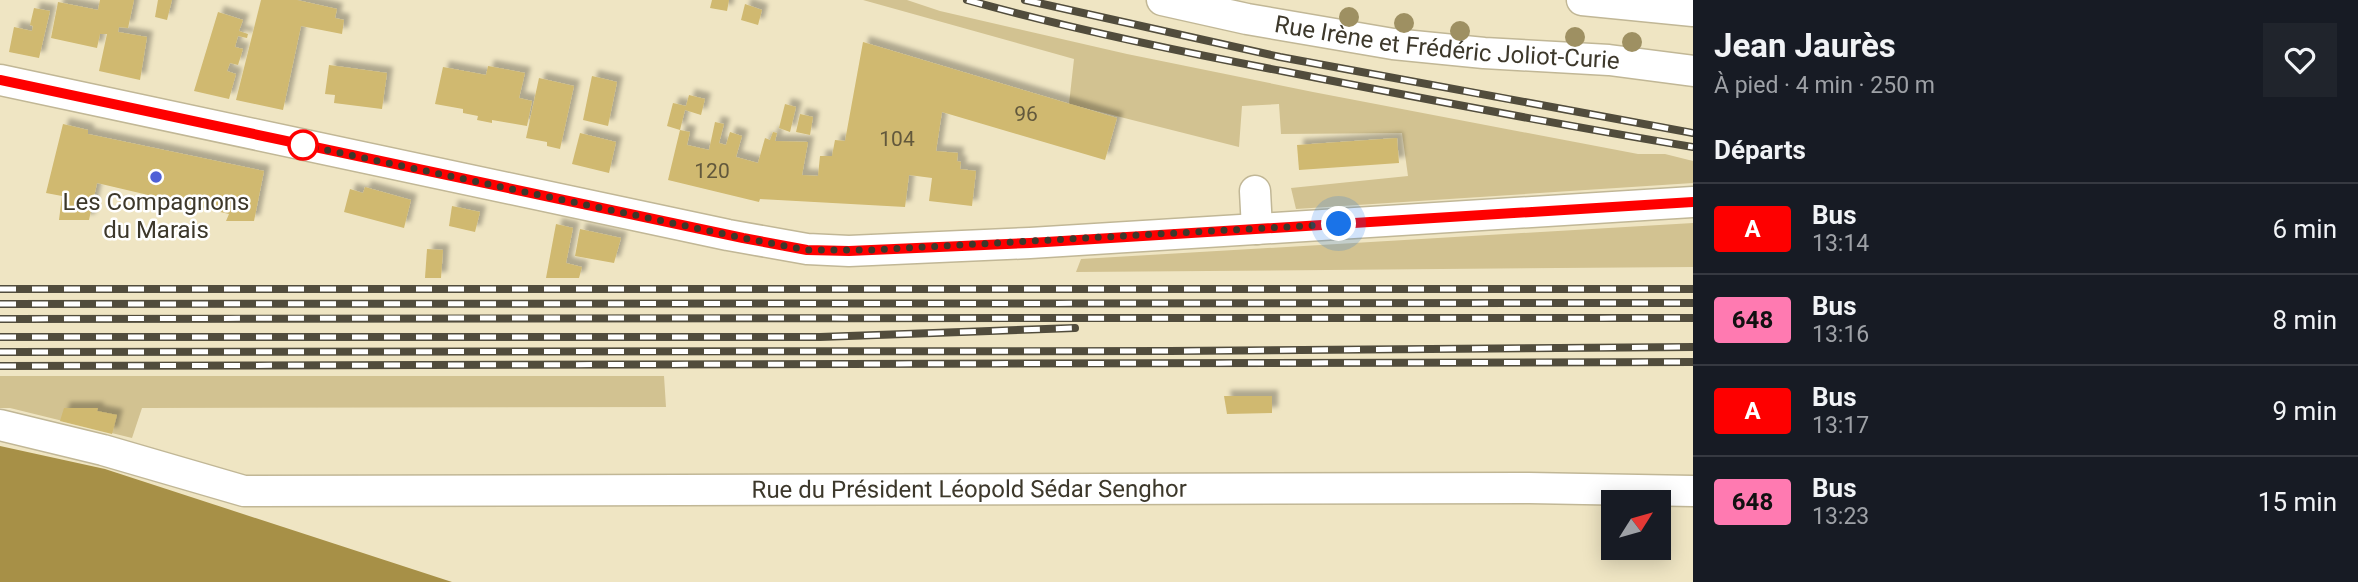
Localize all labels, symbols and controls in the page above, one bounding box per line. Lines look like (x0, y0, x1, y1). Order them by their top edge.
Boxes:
street label: Rue Irène et Frédéric Joliot-Curie (1273, 10, 1621, 75)
button: heart (2263, 23, 2337, 97)
text: Jean Jaurès (1714, 26, 1896, 65)
text: À pied · 4 min · 250 m (1714, 72, 1935, 99)
house number: 96 (1014, 102, 1038, 126)
house number: 104 (879, 127, 915, 151)
unlabelled marker (288, 130, 318, 160)
text: Départs (1714, 135, 1806, 165)
house number: 120 (694, 159, 730, 183)
marker: Les Compagnons du Marais (148, 169, 164, 185)
place label: Les Compagnons du Marais (63, 188, 249, 244)
text: Bus (1812, 200, 1857, 230)
your location (1321, 206, 1356, 241)
text: 6 min (2272, 214, 2337, 244)
text: A (1744, 215, 1761, 243)
text: 13:14 (1812, 230, 1869, 257)
text: Bus (1812, 291, 1857, 321)
text: 8 min (2272, 305, 2337, 335)
text: 648 (1732, 306, 1773, 334)
text: 13:16 (1812, 321, 1869, 348)
text: Bus (1812, 382, 1857, 412)
text: 9 min (2272, 396, 2337, 426)
text: A (1744, 397, 1761, 425)
text: 13:17 (1812, 412, 1869, 439)
text: Bus (1812, 473, 1857, 503)
street label: Rue du Président Léopold Sédar Senghor (752, 475, 1187, 504)
text: 15 min (2258, 487, 2337, 517)
text: 648 (1732, 488, 1773, 516)
north arrow (1601, 490, 1671, 560)
map controls (1601, 490, 1671, 560)
text: 13:23 (1812, 503, 1869, 530)

